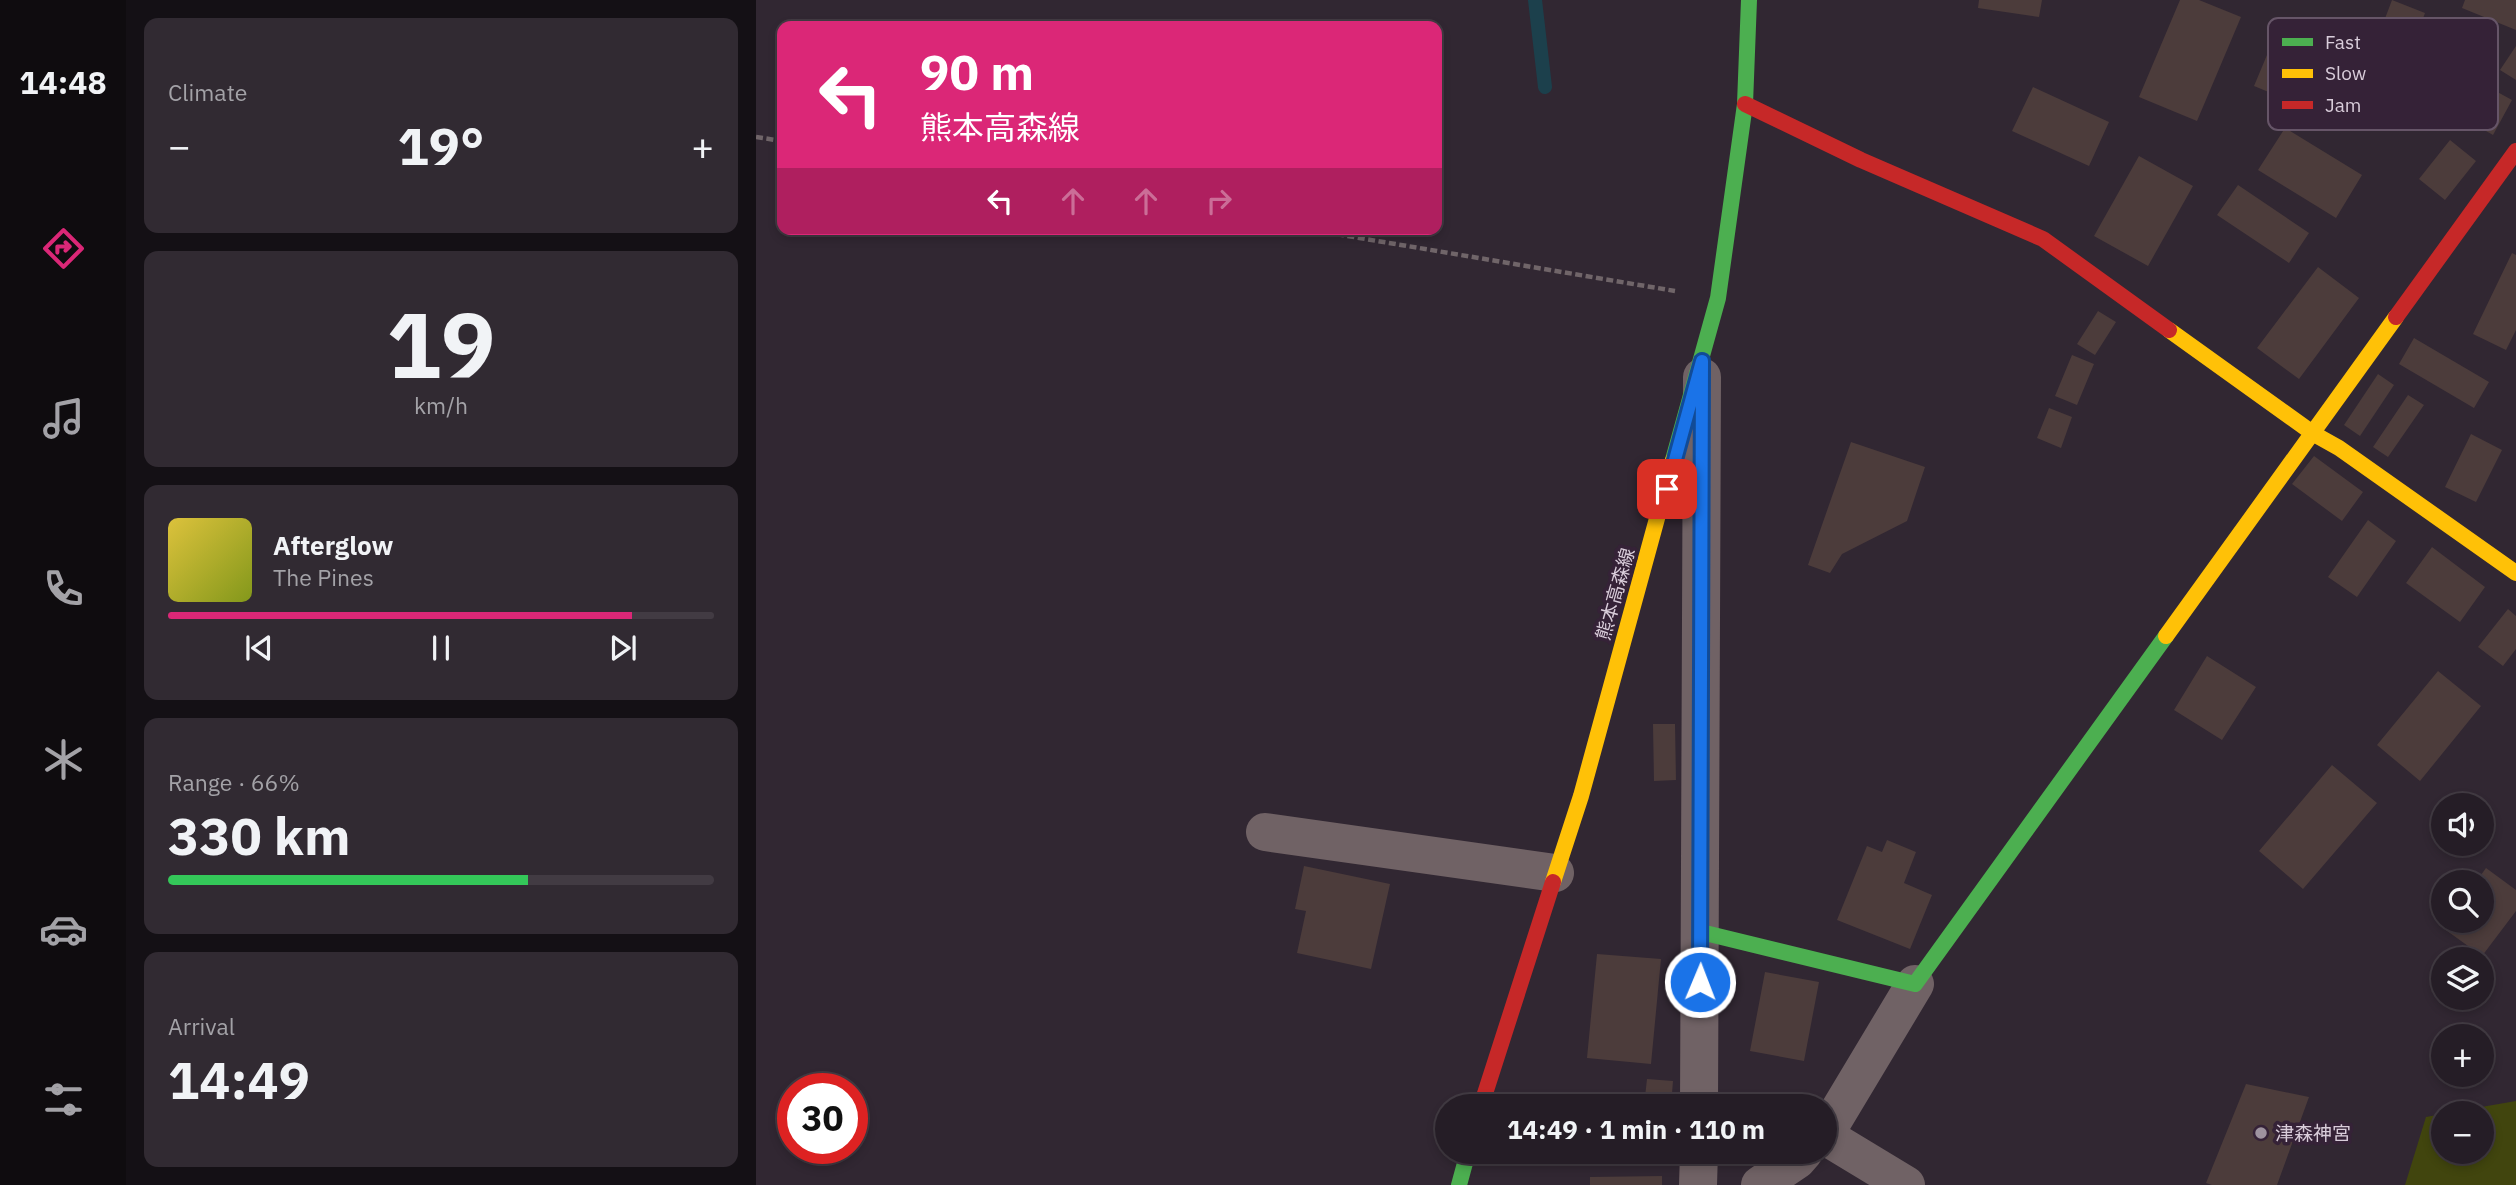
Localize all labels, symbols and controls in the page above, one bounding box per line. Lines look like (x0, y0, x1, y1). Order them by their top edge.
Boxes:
legend (2268, 18, 2498, 130)
text: Fast (2325, 30, 2361, 54)
text: 90 m (920, 40, 1034, 103)
icon: left (805, 49, 896, 140)
text: 14:48 (19, 61, 107, 103)
text: Slow (2325, 61, 2366, 85)
text: Climate (168, 77, 247, 107)
text: Jam (2325, 93, 2361, 117)
text: 熊本高森線 (920, 106, 1080, 148)
text: 19° (398, 112, 484, 179)
text: − (168, 121, 191, 170)
text: + (691, 121, 714, 170)
icon: left (981, 182, 1019, 220)
icon: ahead (1054, 182, 1092, 220)
icon: ahead (1127, 182, 1165, 220)
icon: right (1200, 182, 1238, 220)
icon: directions (39, 224, 88, 273)
text: 19 (386, 285, 496, 403)
text: km/h (414, 390, 468, 420)
icon: music (39, 394, 88, 443)
pin (1637, 459, 1697, 519)
icon: arrive (1648, 470, 1686, 508)
text: Afterglow (273, 528, 393, 562)
street label: 熊本高森線 (1590, 545, 1640, 643)
text: The Pines (273, 562, 374, 592)
icon: phone (39, 564, 88, 613)
icon: previous (240, 629, 278, 667)
icon: pause (422, 629, 460, 667)
icon: next (604, 629, 642, 667)
icon: climate (39, 735, 88, 784)
text: Range · 66% (168, 767, 300, 797)
map controls (2431, 793, 2494, 1164)
button: sound (2431, 793, 2494, 856)
text: 330 km (168, 802, 350, 869)
button: search (2431, 870, 2494, 933)
icon: car (39, 905, 88, 954)
position arrow (1663, 945, 1737, 1019)
button: layers (2431, 947, 2494, 1010)
text: Arrival (168, 1011, 235, 1041)
button: + (2431, 1024, 2494, 1087)
text: 14:49 (168, 1046, 310, 1113)
speed limit sign: 30 (777, 1073, 868, 1164)
icon: filters (39, 1075, 88, 1124)
button: − (2431, 1101, 2494, 1164)
text: 14:49 · 1 min · 110 m (1507, 1112, 1765, 1146)
place label: 津森神宮 (2275, 1121, 2351, 1145)
marker: 津森神宮 (2253, 1125, 2269, 1141)

